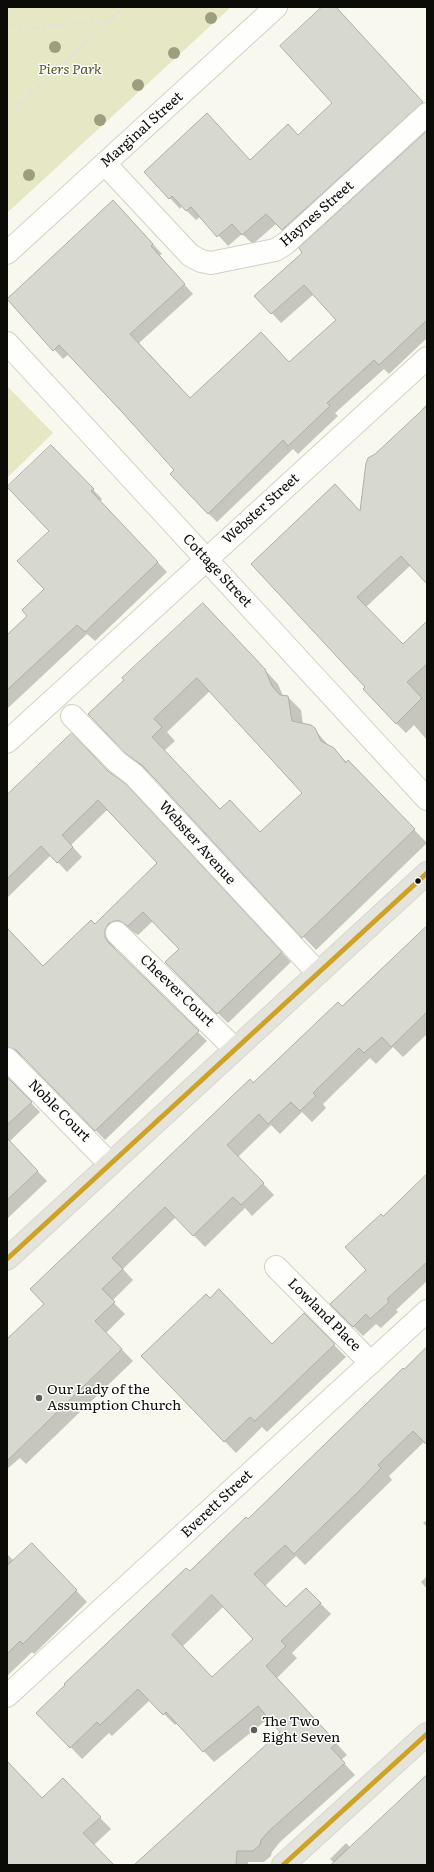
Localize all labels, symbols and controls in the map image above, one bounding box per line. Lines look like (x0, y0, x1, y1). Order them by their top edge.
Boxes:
park label: Piers Park (38, 62, 102, 78)
street label: Marginal Street (98, 89, 186, 171)
street label: Haynes Street (277, 177, 357, 251)
street label: Webster Street (219, 470, 303, 548)
street label: Cottage Street (179, 531, 255, 611)
street label: Webster Avenue (155, 798, 239, 888)
unlabelled marker (413, 876, 423, 886)
street label: Cheever Court (136, 951, 218, 1031)
street label: Noble Court (25, 1077, 93, 1145)
street label: Lowland Place (284, 1275, 364, 1355)
place label: Our Lady of the Assumption Church (47, 1382, 181, 1414)
marker: Our Lady of the Assumption Church (34, 1393, 44, 1403)
street label: Everett Street (178, 1467, 256, 1541)
place label: The Two Eight Seven (262, 1714, 340, 1746)
marker: The Two Eight Seven (249, 1725, 259, 1735)

